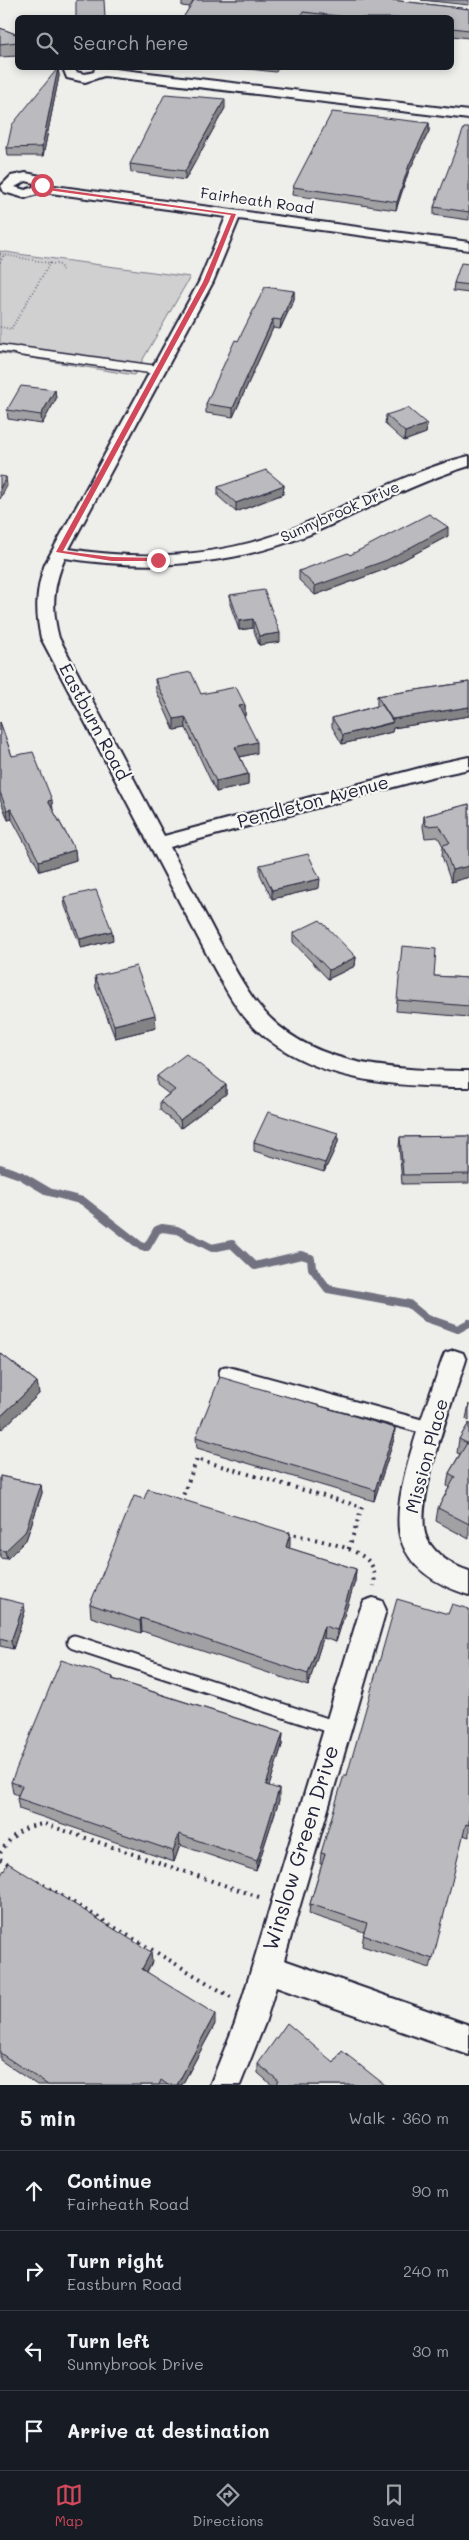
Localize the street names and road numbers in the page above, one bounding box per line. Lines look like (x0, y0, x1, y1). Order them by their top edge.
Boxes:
street label: Fairheath Road (199, 182, 315, 218)
street label: Sunnybrook Drive (277, 476, 402, 546)
street label: Eastburn Road (54, 659, 136, 784)
street label: Pendleton Avenue (234, 769, 391, 833)
street label: Mission Place (399, 1396, 453, 1516)
street label: Winslow Green Drive (255, 1742, 344, 1954)

